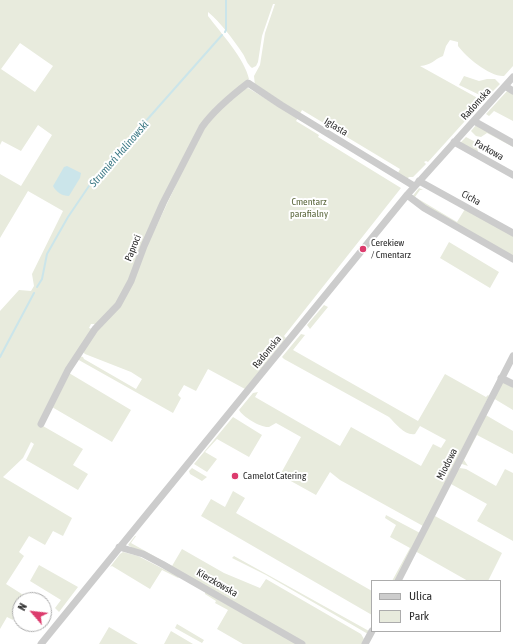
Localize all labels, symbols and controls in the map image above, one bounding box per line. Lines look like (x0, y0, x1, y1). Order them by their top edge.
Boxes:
street label: Radomska (459, 86, 493, 122)
street label: Iglasta (322, 115, 350, 139)
water label: Strumień Halinowski (87, 118, 151, 190)
street label: Parkowa (472, 137, 506, 163)
street label: Cicha (459, 188, 483, 208)
park label: Cmentarz parafialny (290, 196, 328, 220)
street label: Paproci (122, 233, 144, 263)
place label: Cerekiew / Cmentarz (371, 237, 411, 260)
marker: Cerekiew / Cmentarz (358, 244, 368, 254)
street label: Radomska (250, 333, 284, 371)
street label: Miodowa (434, 446, 460, 482)
place label: Camelot Catering (243, 470, 306, 482)
marker: Camelot Catering (230, 471, 240, 481)
street label: Kierzkowska (194, 566, 240, 600)
legend (371, 580, 501, 632)
text: Ulica (409, 589, 432, 603)
north arrow (12, 592, 52, 632)
text: N (15, 601, 29, 613)
text: Park (409, 609, 429, 623)

